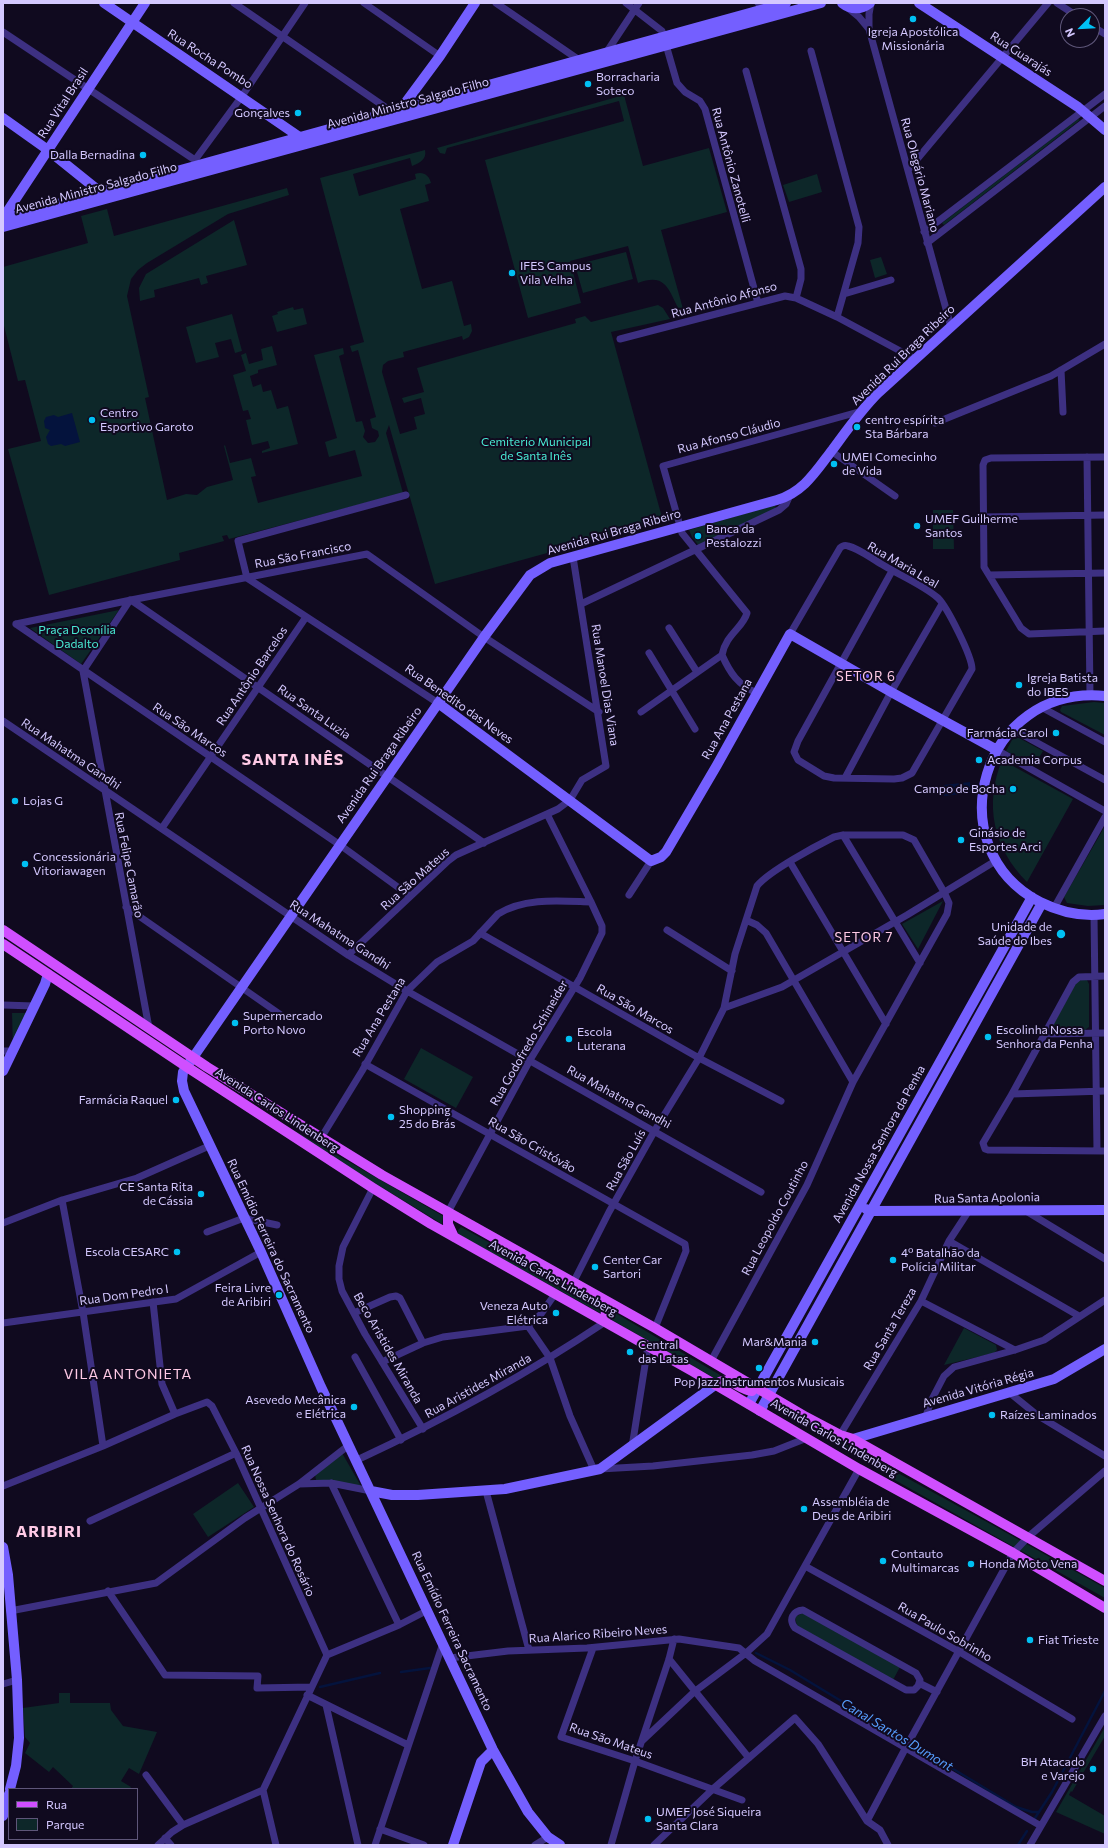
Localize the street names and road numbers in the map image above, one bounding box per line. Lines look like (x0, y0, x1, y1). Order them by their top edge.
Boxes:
street label: Rua Rocha Pombo (165, 26, 255, 92)
street label: Rua Guarajás (987, 29, 1055, 79)
street label: Rua Vital Brasil (35, 65, 91, 141)
street label: Avenida Ministro Salgado Filho (325, 74, 491, 132)
street label: Rua Antônio Zanotelli (709, 106, 753, 224)
street label: Rua Olegário Mariano (898, 116, 942, 234)
street label: Avenida Ministro Salgado Filho (13, 159, 179, 217)
street label: Rua Antônio Afonso (669, 279, 779, 321)
street label: Avenida Rui Braga Ribeiro (848, 302, 958, 408)
street label: Rua Afonso Cláudio (676, 415, 782, 457)
street label: Avenida Rui Braga Ribeiro (545, 506, 683, 558)
street label: Rua São Francisco (253, 539, 353, 571)
street label: Rua Maria Leal (865, 539, 941, 591)
street label: Rua Manoel Dias Viana (588, 623, 622, 747)
street label: Rua Antônio Barcelos (214, 624, 290, 728)
street label: Rua Benedito das Neves (402, 661, 516, 747)
street label: Rua Ana Pestana (699, 676, 755, 762)
street label: Rua Santa Luzia (275, 681, 353, 743)
street label: Rua São Marcos (150, 700, 230, 760)
street label: Avenida Rui Braga Ribeiro (333, 704, 425, 826)
street label: Rua Mahatma Gandhi (19, 715, 123, 793)
street label: Rua Felipe Camarão (112, 811, 146, 919)
street label: Rua São Mateus (378, 845, 452, 913)
street label: Rua Mahatma Gandhi (287, 897, 393, 973)
street label: Rua Ana Pestana (350, 975, 408, 1059)
street label: Rua Godofredo Schineider (487, 978, 571, 1108)
street label: Rua São Marcos (594, 981, 676, 1037)
street label: Rua Mahatma Gandhi (564, 1062, 674, 1132)
street label: Avenida Nossa Senhora da Penha (830, 1063, 928, 1225)
street label: Avenida Carlos Lindenberg (213, 1065, 341, 1155)
street label: Rua São Cristóvão (486, 1114, 578, 1176)
street label: Rua São Luís (603, 1127, 649, 1193)
street label: Rua Emídio Ferreira do Sacramento (224, 1157, 318, 1335)
street label: Rua Leopoldo Coutinho (739, 1158, 811, 1278)
street label: Rua Santa Apolonia (934, 1190, 1040, 1206)
street label: Avenida Carlos Lindenberg (486, 1237, 620, 1319)
street label: Rua Dom Pedro I (78, 1282, 170, 1308)
street label: Rua Santa Tereza (860, 1285, 920, 1373)
street label: Beco Aristides Miranda (350, 1290, 426, 1406)
street label: Rua Aristides Miranda (422, 1351, 534, 1421)
street label: Avenida Vitória Régia (921, 1365, 1035, 1411)
street label: Avenida Carlos Lindenberg (768, 1396, 900, 1480)
street label: Rua Nossa Senhora do Rosário (238, 1443, 318, 1599)
street label: Rua Emídio Ferreira Sacramento (409, 1549, 495, 1713)
street label: Rua Paulo Sobrinho (895, 1599, 995, 1665)
street label: Rua Alarico Ribeiro Neves (528, 1622, 668, 1646)
street label: Rua São Mateus (568, 1720, 654, 1762)

